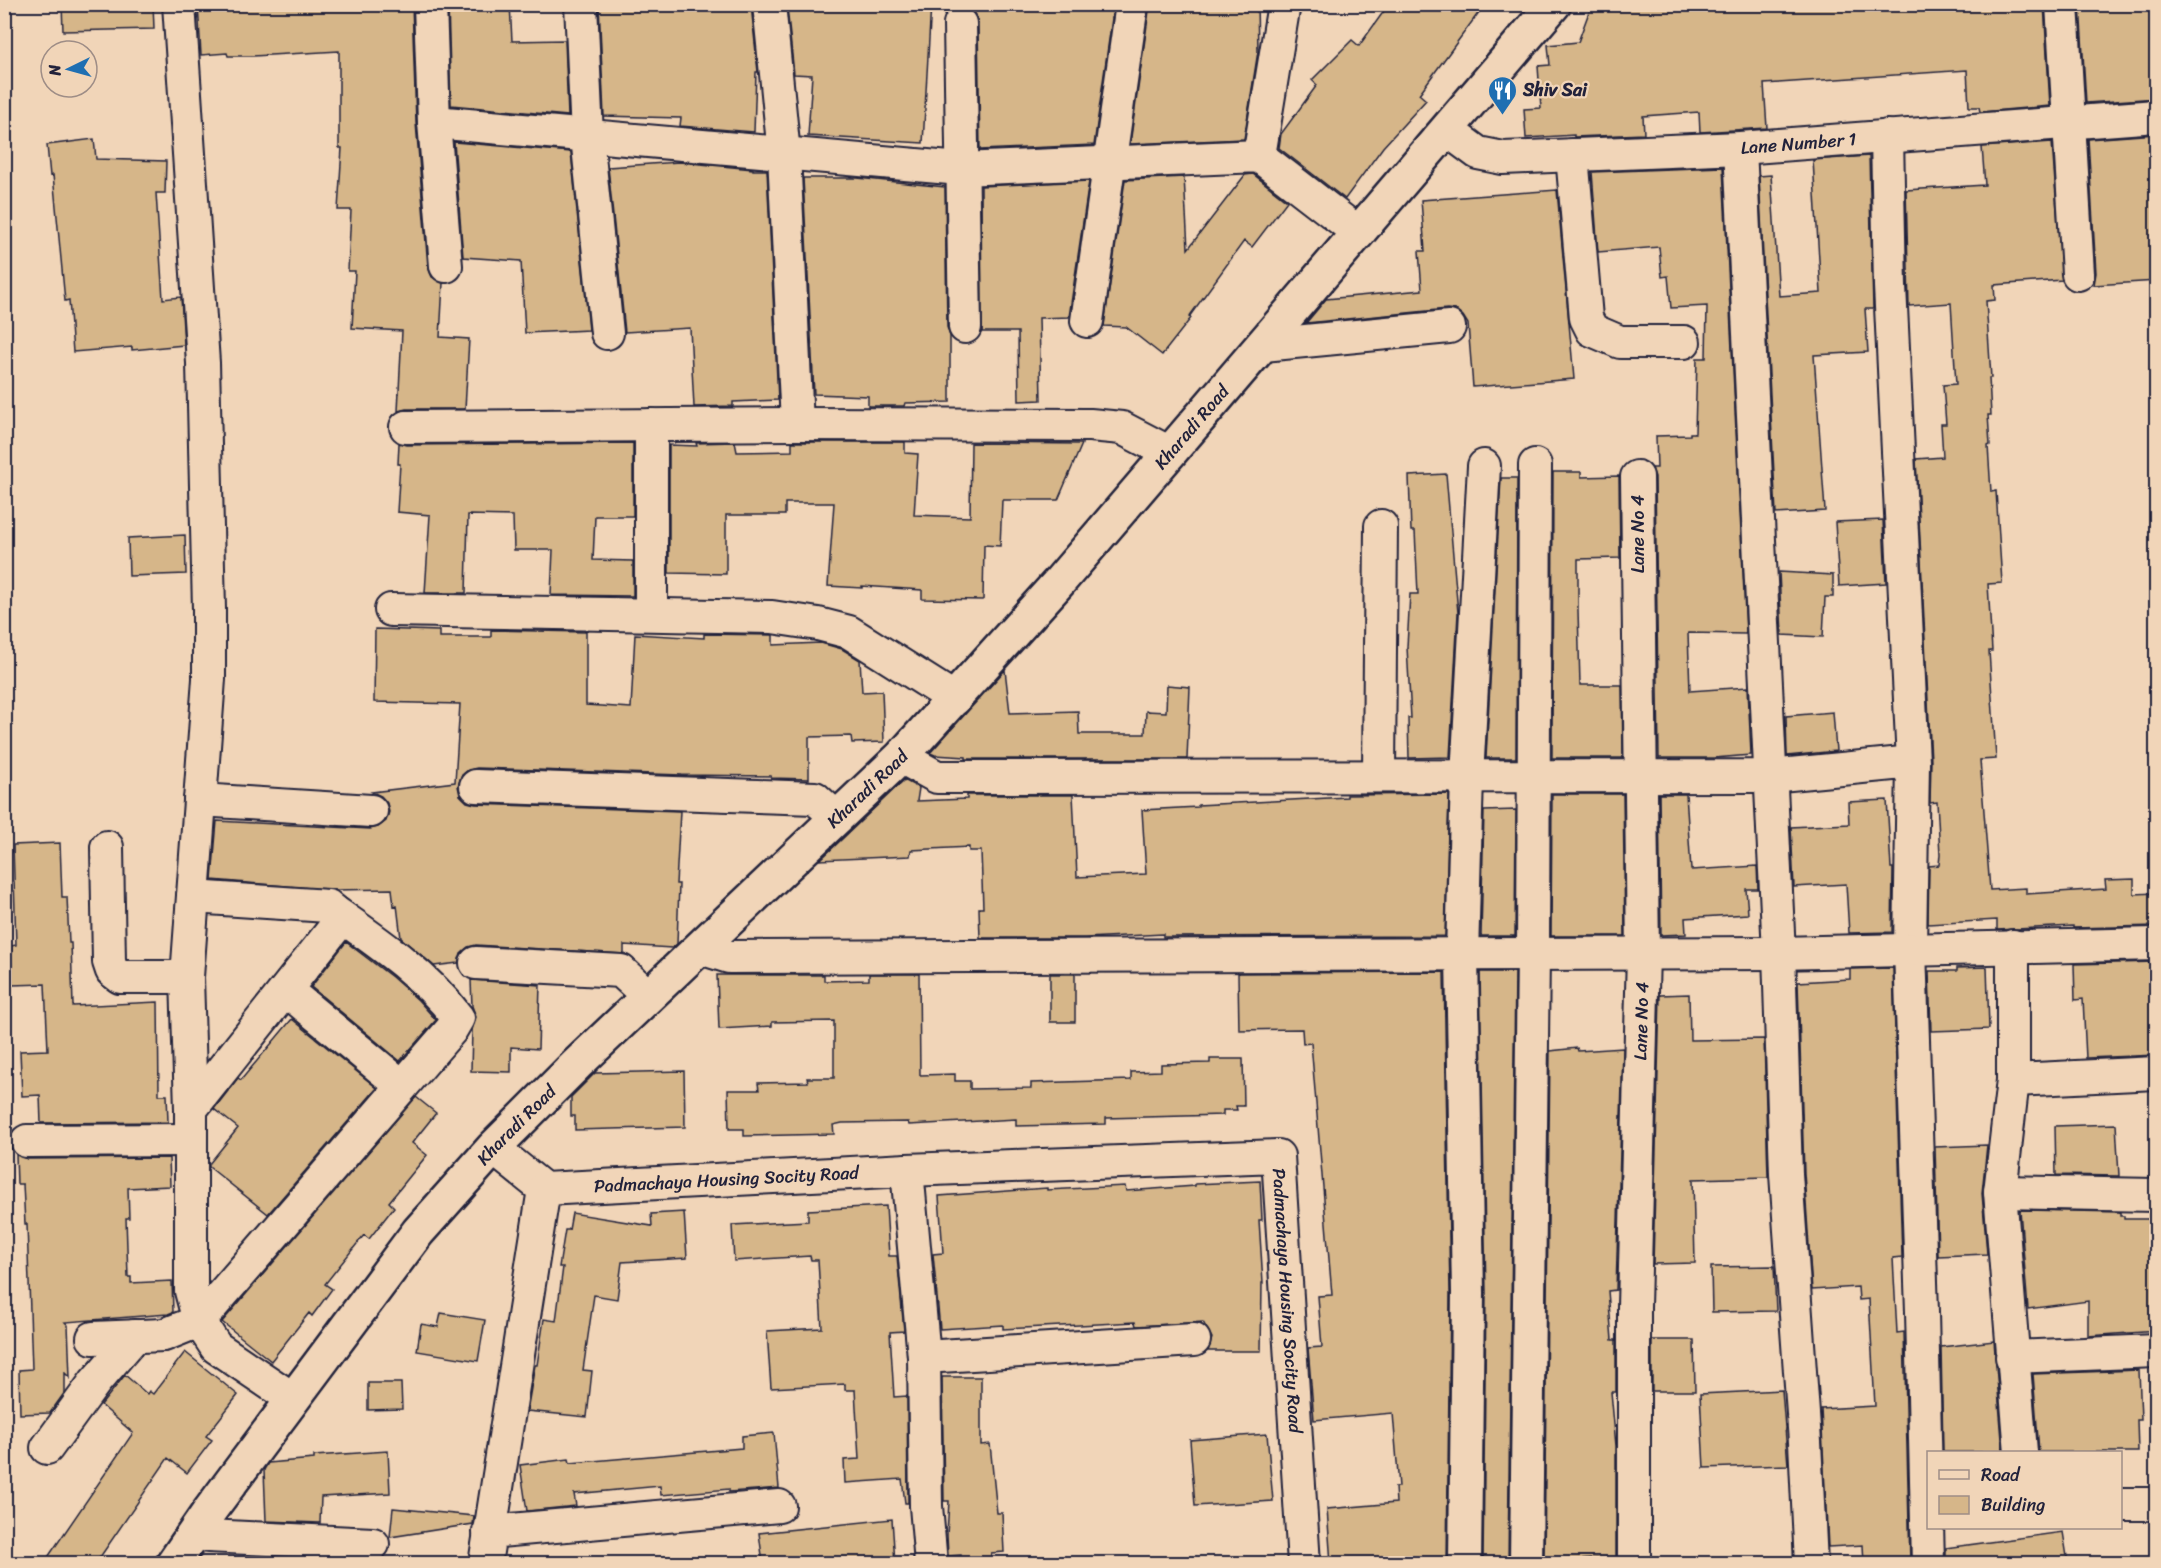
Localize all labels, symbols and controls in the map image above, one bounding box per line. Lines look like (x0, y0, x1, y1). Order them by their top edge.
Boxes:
north arrow (39, 39, 99, 99)
text: N (40, 63, 70, 78)
restaurant icon: Shiv Sai (1486, 74, 1518, 116)
place label: Shiv Sai (1522, 74, 1588, 106)
street label: Lane Number 1 (1740, 123, 1858, 164)
street label: Kharadi Road (1146, 376, 1238, 477)
street label: Lane No 4 (1622, 495, 1654, 573)
street label: Kharadi Road (819, 741, 918, 836)
street label: Lane No 4 (1624, 981, 1658, 1061)
street label: Kharadi Road (468, 1076, 565, 1173)
street label: Padmachaya Housing Socity Road (593, 1156, 861, 1202)
street label: Padmachaya Housing Socity Road (1263, 1167, 1312, 1435)
legend (1927, 1451, 2122, 1529)
text: Road (1981, 1459, 2021, 1491)
text: Building (1981, 1489, 2045, 1521)

